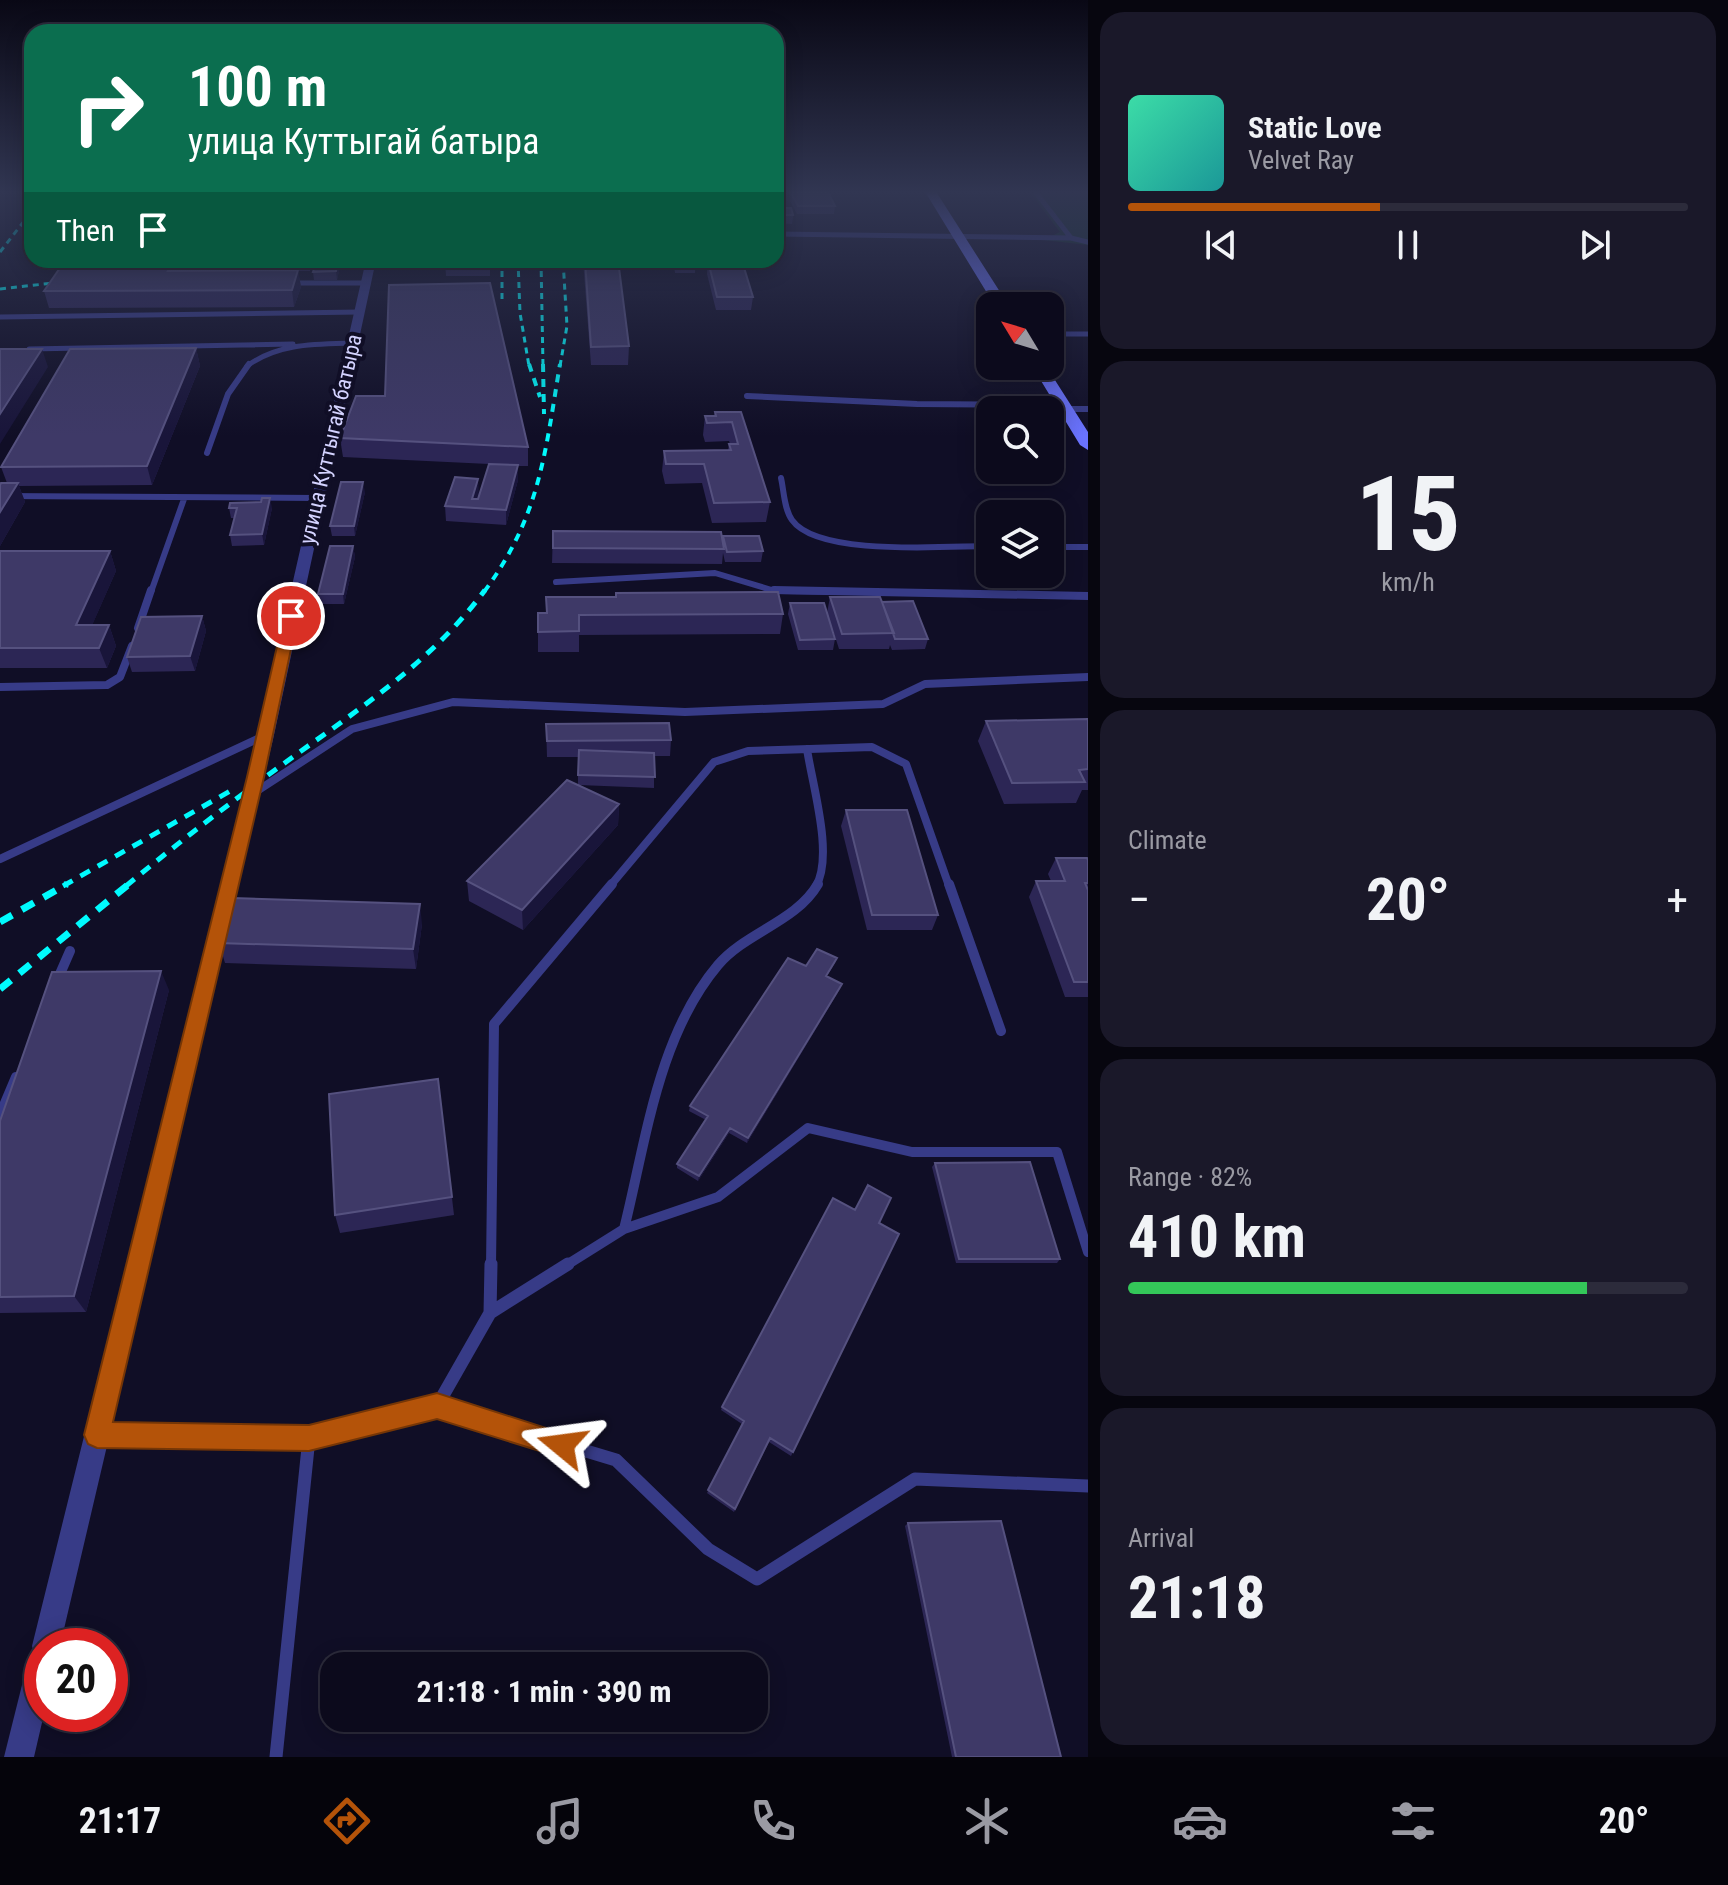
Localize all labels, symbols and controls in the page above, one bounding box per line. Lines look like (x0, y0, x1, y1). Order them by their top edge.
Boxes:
text: 100 m (188, 54, 327, 120)
icon: right (56, 56, 160, 160)
text: Static Love (1248, 110, 1382, 145)
text: улица Куттыгай батыра (188, 121, 539, 163)
text: Velvet Ray (1248, 145, 1354, 175)
icon: arrive (131, 208, 175, 252)
text: Then (56, 213, 115, 248)
icon: previous (1199, 223, 1243, 267)
icon: pause (1386, 223, 1430, 267)
icon: next (1573, 223, 1617, 267)
north arrow (976, 292, 1064, 380)
map controls (976, 292, 1064, 588)
street label: улица Куттыгай батыра (294, 332, 367, 547)
button: search (976, 396, 1064, 484)
text: 15 (1355, 454, 1461, 575)
button: layers (976, 500, 1064, 588)
text: km/h (1381, 567, 1435, 597)
pin (257, 582, 325, 650)
icon: arrive (269, 594, 313, 638)
text: Climate (1128, 825, 1207, 855)
text: 20° (1366, 864, 1450, 935)
text: − (1128, 874, 1150, 926)
text: + (1666, 874, 1688, 926)
text: Range · 82% (1128, 1162, 1252, 1192)
text: 410 km (1128, 1201, 1306, 1272)
position arrow (520, 1403, 604, 1487)
text: Arrival (1128, 1523, 1194, 1553)
text: 21:18 (1128, 1562, 1266, 1633)
speed limit sign: 20 (24, 1628, 128, 1732)
text: 21:18 · 1 min · 390 m (417, 1674, 671, 1709)
icon: directions (319, 1793, 375, 1849)
icon: music (532, 1793, 588, 1849)
icon: phone (745, 1793, 801, 1849)
icon: climate (959, 1793, 1015, 1849)
icon: car (1172, 1793, 1228, 1849)
icon: filters (1385, 1793, 1441, 1849)
text: 21:17 (79, 1800, 161, 1842)
text: 20° (1599, 1800, 1649, 1842)

